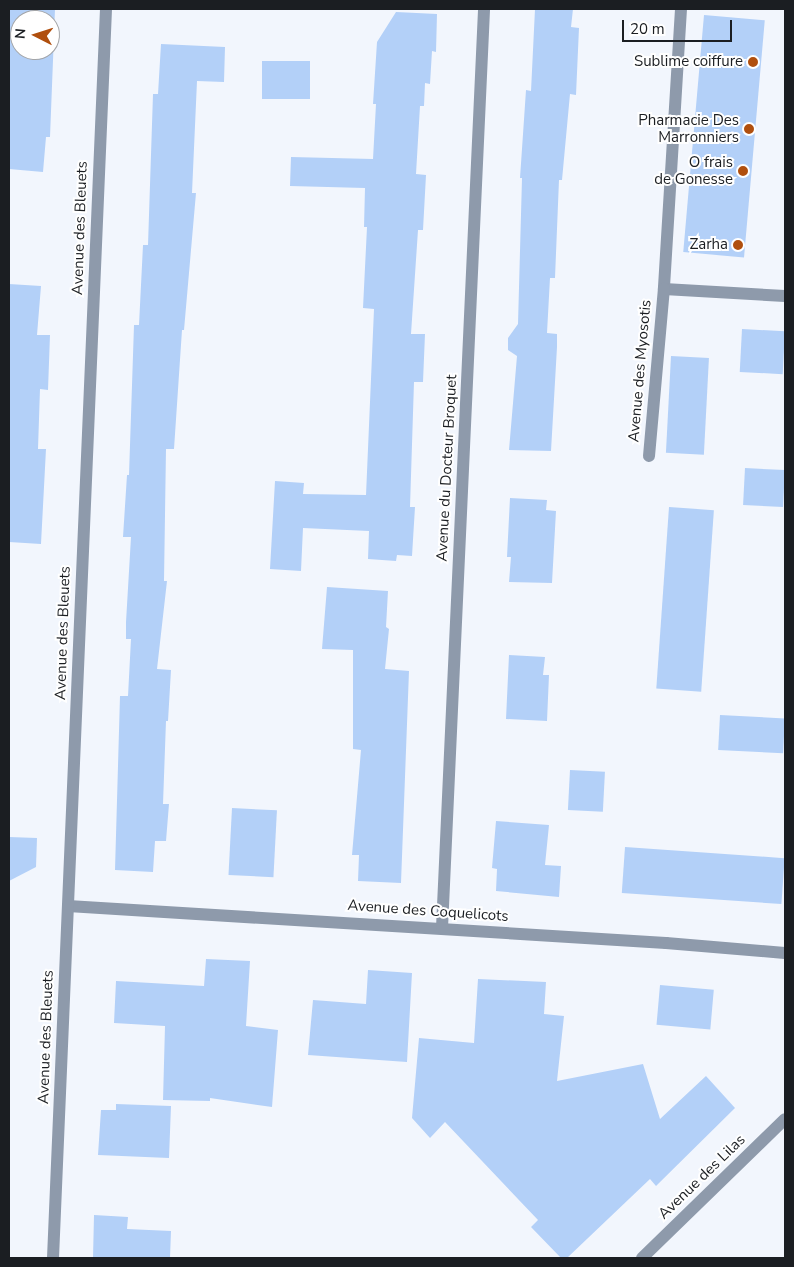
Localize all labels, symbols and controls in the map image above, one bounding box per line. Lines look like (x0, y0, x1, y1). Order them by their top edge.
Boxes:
north arrow (10, 10, 60, 60)
scale bar (624, 10, 734, 42)
text: 20 m (630, 19, 665, 39)
text: N (11, 28, 30, 40)
place label: Sublime coiffure (634, 53, 743, 71)
marker: Sublime coiffure (747, 56, 759, 68)
place label: Pharmacie Des Marronniers (638, 111, 739, 146)
marker: Pharmacie Des Marronniers (743, 123, 755, 135)
place label: O frais de Gonesse (654, 153, 733, 188)
street label: Avenue des Bleuets (69, 161, 91, 295)
marker: O frais de Gonesse (737, 165, 749, 177)
place label: Zarha (690, 236, 728, 254)
marker: Zarha (732, 239, 744, 251)
street label: Avenue des Myosotis (625, 299, 655, 443)
street label: Avenue du Docteur Broquet (433, 374, 461, 562)
street label: Avenue des Bleuets (52, 566, 74, 700)
street label: Avenue des Coquelicots (347, 896, 509, 926)
street label: Avenue des Bleuets (35, 970, 57, 1104)
street label: Avenue des Lilas (655, 1131, 749, 1223)

